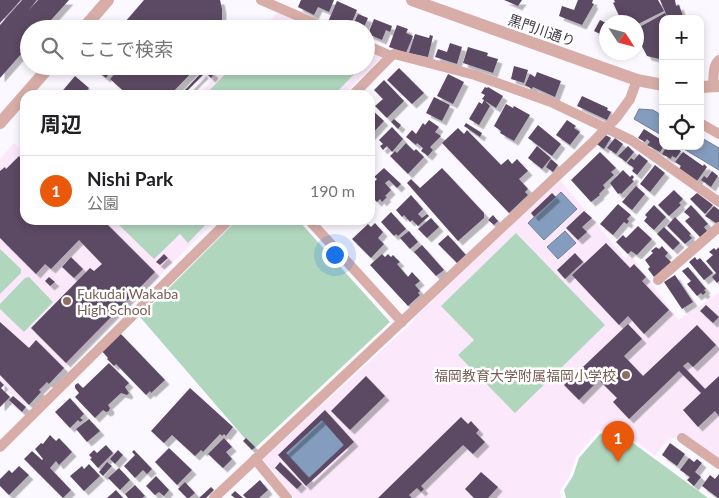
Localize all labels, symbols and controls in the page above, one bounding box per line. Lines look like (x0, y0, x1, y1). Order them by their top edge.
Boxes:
street label: 黒門川通り (506, 11, 578, 49)
north arrow (599, 15, 644, 60)
map controls (659, 15, 704, 150)
button: + (659, 15, 704, 60)
search box (20, 20, 375, 75)
icon: search (38, 34, 66, 62)
text: ここで検索 (78, 37, 173, 60)
button: − (659, 60, 704, 105)
button: locate (659, 105, 704, 150)
text: 周辺 (40, 111, 82, 136)
text: Nishi Park (87, 167, 173, 190)
text: 1 (51, 181, 61, 200)
text: 190 m (310, 181, 355, 200)
text: 公園 (87, 193, 119, 212)
your location (322, 242, 348, 268)
place label: Fukudai Wakaba High School (77, 285, 178, 318)
marker: Fukudai Wakaba High School (61, 295, 73, 307)
place label: 福岡教育大学附属福岡小学校 (434, 367, 616, 384)
marker: 福岡教育大学附属福岡小学校 (620, 369, 632, 381)
pin: 1 (602, 421, 634, 462)

